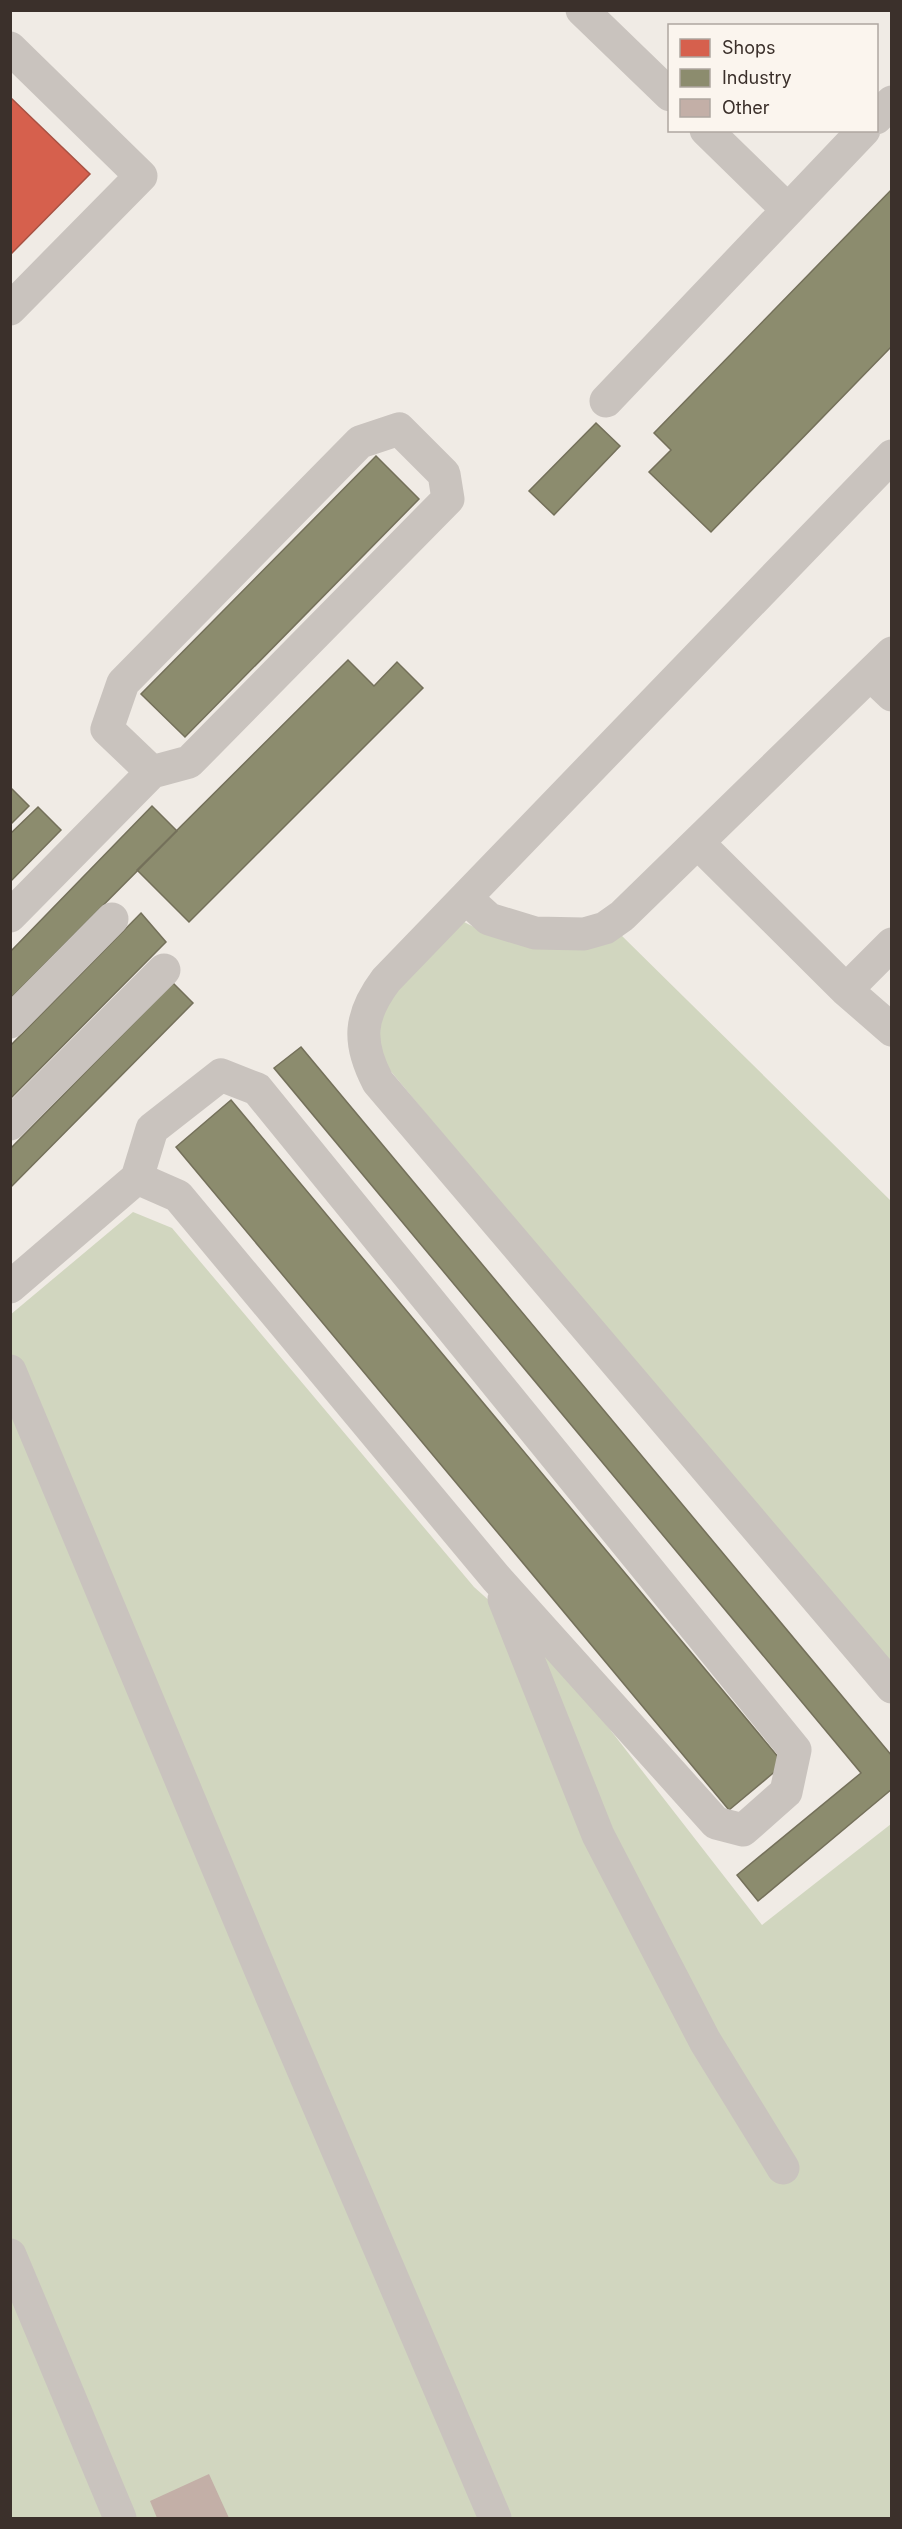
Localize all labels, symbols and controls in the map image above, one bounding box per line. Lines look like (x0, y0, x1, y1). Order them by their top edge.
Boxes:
legend (668, 24, 878, 132)
text: Shops (722, 37, 776, 58)
text: Industry (722, 67, 792, 88)
text: Other (722, 97, 770, 118)

